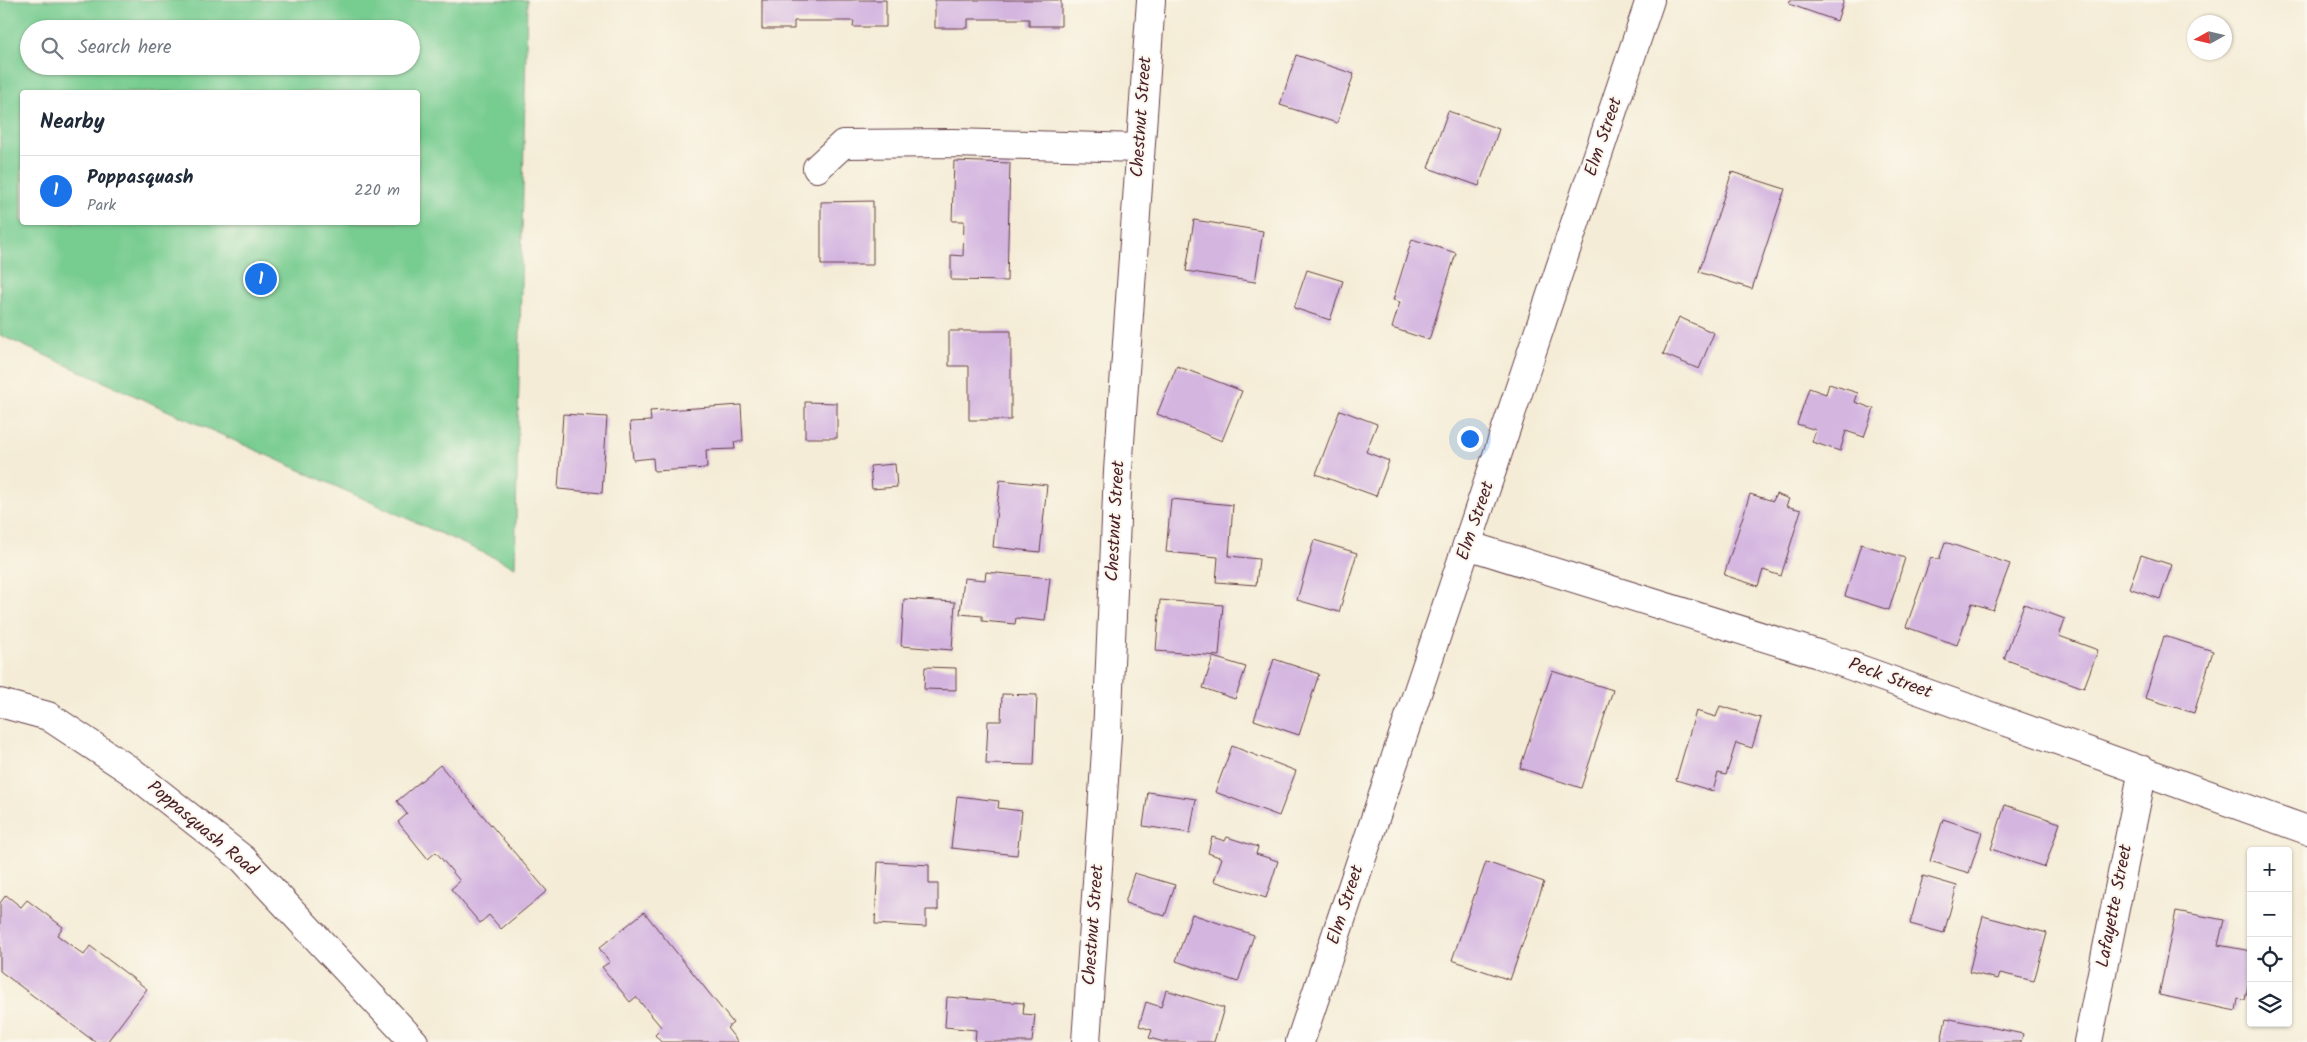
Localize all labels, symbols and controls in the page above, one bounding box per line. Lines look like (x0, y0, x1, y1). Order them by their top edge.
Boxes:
north arrow (2187, 15, 2232, 60)
search box (20, 20, 420, 75)
text: Search here (78, 33, 172, 63)
icon: search (38, 34, 66, 62)
street label: Chestnut Street (1123, 54, 1161, 178)
street label: Elm Street (1577, 92, 1631, 181)
text: Nearby (40, 106, 105, 139)
text: Poppasquash (87, 163, 193, 193)
text: 1 (54, 178, 58, 203)
text: 220 m (354, 178, 400, 203)
text: Park (87, 193, 116, 218)
pin: 1 (245, 260, 277, 298)
your location (1457, 426, 1483, 452)
street label: Chestnut Street (1098, 459, 1134, 582)
street label: Elm Street (1449, 476, 1503, 565)
street label: Peck Street (1844, 650, 1937, 708)
street label: Poppasquash Road (140, 774, 265, 885)
street label: Lafayette Street (2089, 841, 2141, 970)
map controls (2247, 847, 2292, 1027)
button: + (2247, 847, 2292, 892)
street label: Elm Street (1320, 860, 1373, 949)
street label: Chestnut Street (1075, 862, 1113, 986)
button: − (2247, 892, 2292, 937)
button: locate (2247, 937, 2292, 982)
button: layers (2247, 982, 2292, 1027)

